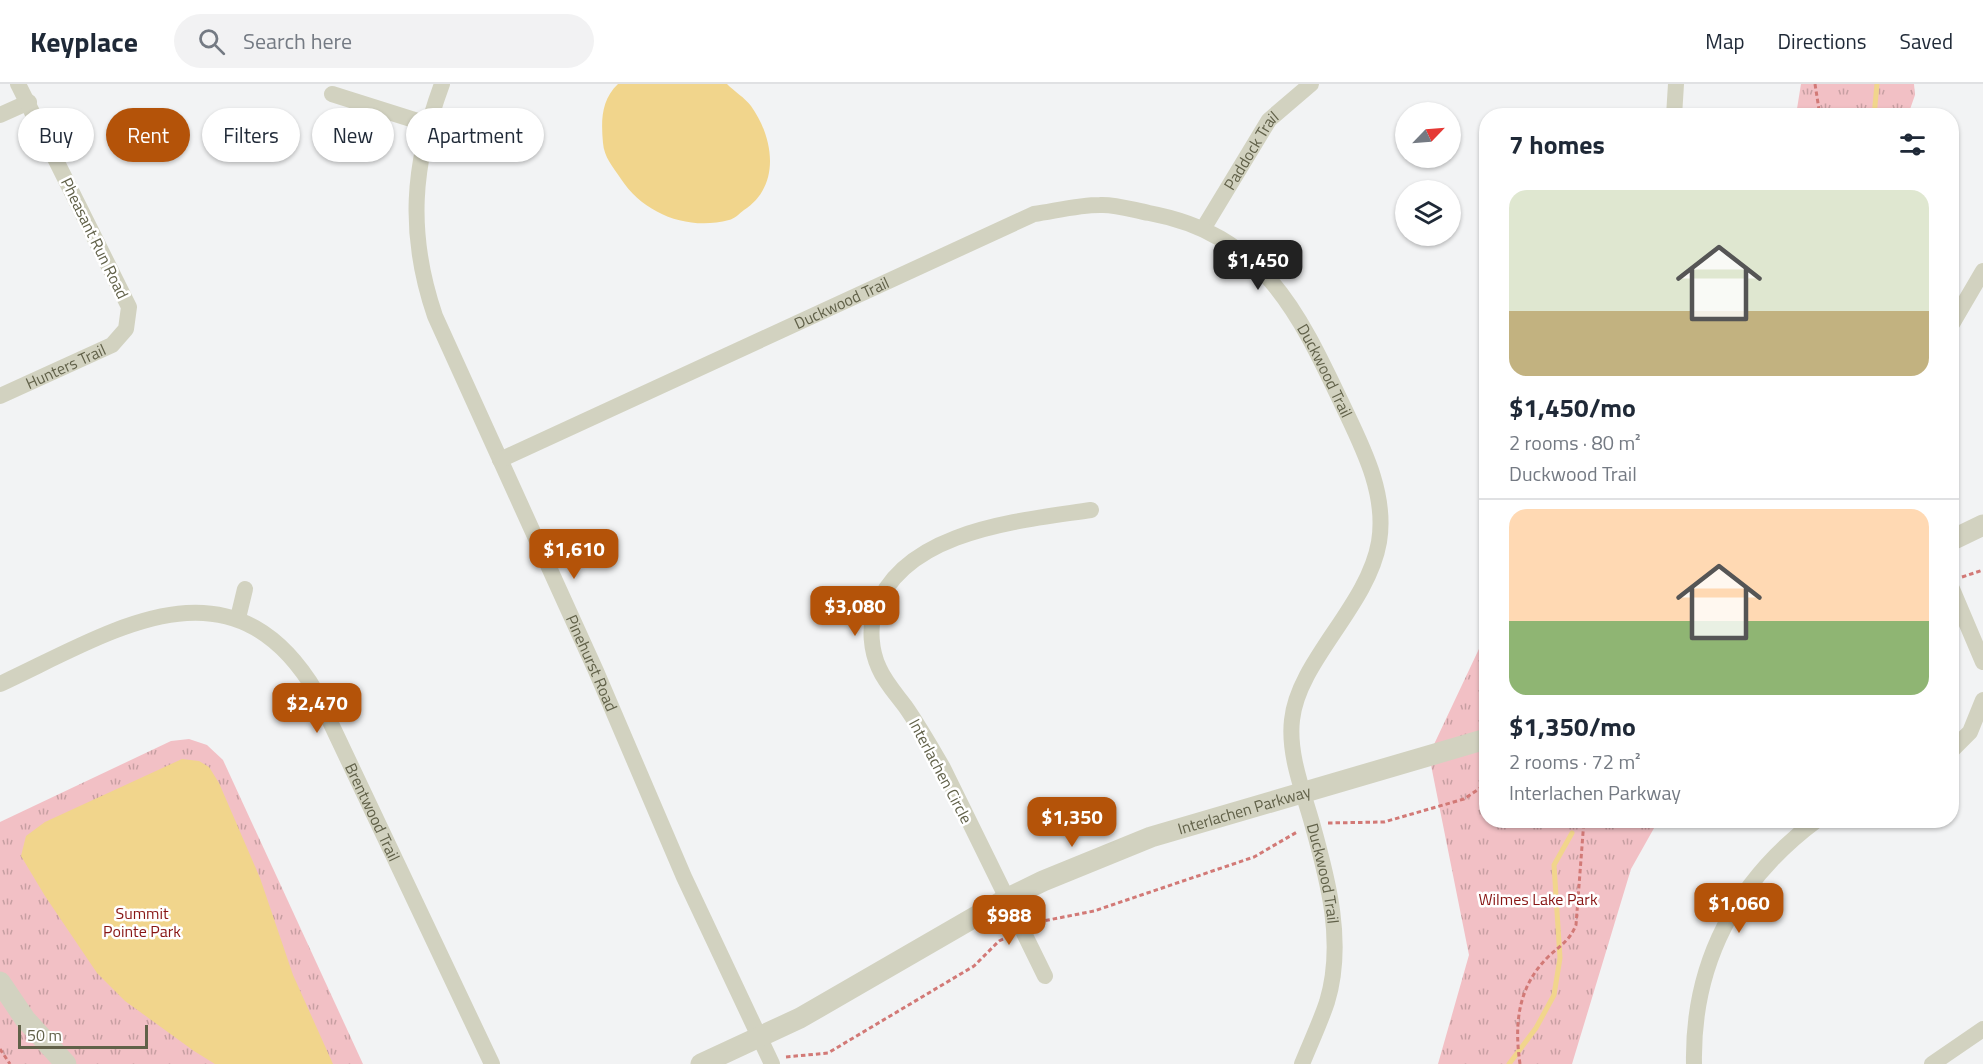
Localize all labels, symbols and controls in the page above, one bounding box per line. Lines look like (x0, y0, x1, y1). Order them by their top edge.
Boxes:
search box (174, 14, 594, 68)
text: Keyplace (30, 20, 138, 63)
text: Search here (243, 24, 352, 58)
icon: search (195, 25, 228, 58)
text: Map (1705, 25, 1745, 57)
text: Directions (1778, 25, 1867, 57)
text: Saved (1900, 25, 1953, 57)
north arrow (1395, 102, 1461, 168)
map controls (1395, 102, 1461, 246)
street label: Paddock Trail (1217, 105, 1284, 195)
chip: Buy (18, 108, 94, 162)
chip: Rent (106, 108, 190, 162)
chip: Filters (202, 108, 300, 162)
chip: New (312, 108, 394, 162)
chip: Apartment (406, 108, 544, 162)
text: 7 homes (1509, 125, 1605, 164)
icon: filters (1896, 128, 1929, 161)
street label: Pheasant Run Road (55, 173, 135, 303)
button: layers (1395, 180, 1461, 246)
icon: home (1665, 229, 1773, 337)
pin: $1,450 (1209, 240, 1307, 291)
text: $1,450 (1227, 244, 1289, 275)
street label: Duckwood Trail (790, 270, 893, 335)
street label: Duckwood Trail (1291, 319, 1359, 422)
street label: Hunters Trail (21, 337, 110, 395)
text: $1,450/mo (1509, 388, 1636, 427)
text: 2 rooms · 80 m² (1509, 427, 1641, 458)
text: Duckwood Trail (1509, 458, 1637, 489)
pin: $1,610 (525, 529, 623, 580)
text: $1,610 (543, 533, 605, 564)
icon: home (1665, 548, 1773, 656)
pin: $3,080 (806, 586, 904, 637)
text: $3,080 (824, 590, 886, 621)
street label: Pinehurst Road (560, 611, 624, 715)
pin: $2,470 (268, 683, 366, 734)
text: $2,470 (286, 687, 348, 718)
text: $1,350/mo (1509, 707, 1636, 746)
street label: Interlachen Circle (903, 714, 979, 828)
text: 2 rooms · 72 m² (1509, 746, 1641, 777)
street label: Brentwood Trail (339, 759, 406, 865)
text: Interlachen Parkway (1509, 777, 1681, 808)
street label: Interlachen Parkway (1175, 779, 1314, 841)
pin: $1,350 (1023, 797, 1121, 848)
text: $1,350 (1041, 801, 1103, 832)
street label: Duckwood Trail (1301, 820, 1346, 925)
pin: $1,060 (1690, 883, 1788, 934)
park label: Wilmes Lake Park (1478, 887, 1598, 911)
text: $1,060 (1708, 887, 1770, 918)
pin: $988 (973, 895, 1045, 946)
text: $988 (987, 899, 1031, 930)
park label: Summit Pointe Park (103, 901, 181, 943)
scale bar (18, 1022, 148, 1050)
text: 50 m (27, 1023, 62, 1047)

